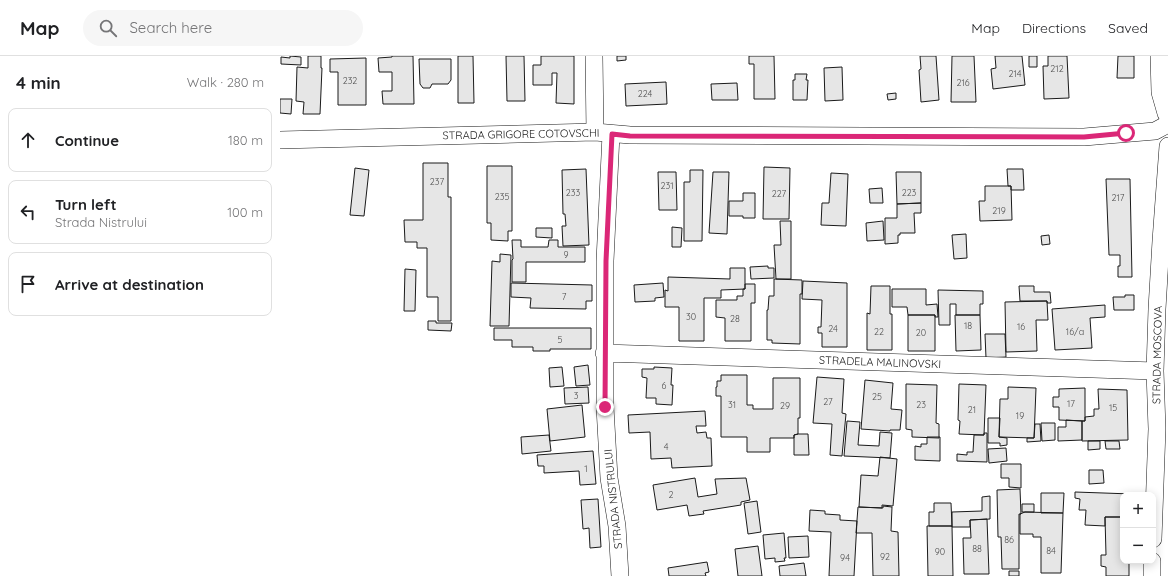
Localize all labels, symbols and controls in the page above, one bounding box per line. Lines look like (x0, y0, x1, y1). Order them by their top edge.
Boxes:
search box (83, 10, 363, 46)
text: Map (20, 16, 59, 40)
icon: search (97, 17, 119, 39)
text: Search here (129, 18, 212, 37)
text: Map (971, 19, 1000, 37)
text: Directions (1022, 19, 1086, 37)
text: Saved (1108, 19, 1148, 37)
house number: 212 (1050, 63, 1064, 74)
house number: 214 (1009, 68, 1022, 79)
text: 4 min (16, 72, 61, 93)
text: Walk · 280 m (187, 74, 264, 90)
house number: 232 (343, 75, 357, 86)
house number: 216 (956, 77, 970, 88)
house number: 224 (638, 88, 653, 99)
route start (1117, 124, 1135, 142)
street label: STRADA GRIGORE COTOVSCHI (442, 126, 600, 142)
icon: ahead (17, 129, 39, 151)
text: Continue (55, 131, 119, 150)
text: 180 m (228, 132, 263, 148)
house number: 237 (430, 176, 445, 187)
house number: 231 (660, 180, 674, 191)
house number: 233 (566, 187, 580, 198)
house number: 223 (902, 187, 917, 198)
house number: 227 (772, 188, 787, 199)
house number: 235 (495, 191, 509, 202)
house number: 217 (1112, 192, 1125, 203)
text: Turn left (55, 195, 117, 214)
icon: left (17, 201, 39, 223)
text: 100 m (227, 204, 263, 220)
house number: 219 (992, 205, 1006, 216)
text: Strada Nistrului (55, 214, 147, 230)
house number: 9 (563, 249, 569, 260)
icon: arrive (17, 273, 39, 295)
text: Arrive at destination (55, 275, 204, 294)
house number: 7 (562, 291, 567, 302)
street label: STRADA MOSCOVA (1149, 306, 1165, 404)
house number: 30 (686, 311, 696, 322)
house number: 28 (730, 313, 740, 324)
house number: 18 (964, 320, 972, 331)
house number: 16 (1017, 321, 1025, 332)
house number: 24 (828, 323, 838, 334)
house number: 22 (874, 326, 884, 337)
house number: 16/a (1066, 326, 1084, 337)
house number: 20 (916, 327, 926, 338)
house number: 5 (558, 334, 563, 345)
street label: STRADELA MALINOVSKI (819, 353, 941, 371)
house number: 6 (662, 380, 667, 391)
house number: 3 (574, 390, 579, 401)
house number: 25 (872, 391, 882, 402)
house number: 27 (823, 396, 833, 407)
route end (596, 398, 614, 416)
house number: 17 (1067, 398, 1075, 409)
house number: 31 (728, 399, 736, 410)
house number: 23 (916, 399, 926, 410)
house number: 29 (780, 400, 790, 411)
house number: 15 (1109, 402, 1117, 413)
house number: 21 (968, 404, 976, 415)
house number: 19 (1016, 410, 1024, 421)
house number: 4 (664, 441, 669, 452)
street label: STRADA NISTRULUI (601, 448, 625, 550)
house number: 1 (584, 463, 588, 474)
house number: 2 (669, 489, 674, 500)
map controls (1120, 492, 1156, 564)
button: + (1120, 492, 1156, 528)
button: − (1120, 528, 1156, 564)
house number: 86 (1004, 534, 1014, 545)
house number: 88 (972, 543, 982, 554)
house number: 84 (1046, 545, 1056, 556)
house number: 90 (935, 546, 945, 557)
house number: 92 (880, 551, 890, 562)
house number: 94 (840, 552, 850, 563)

